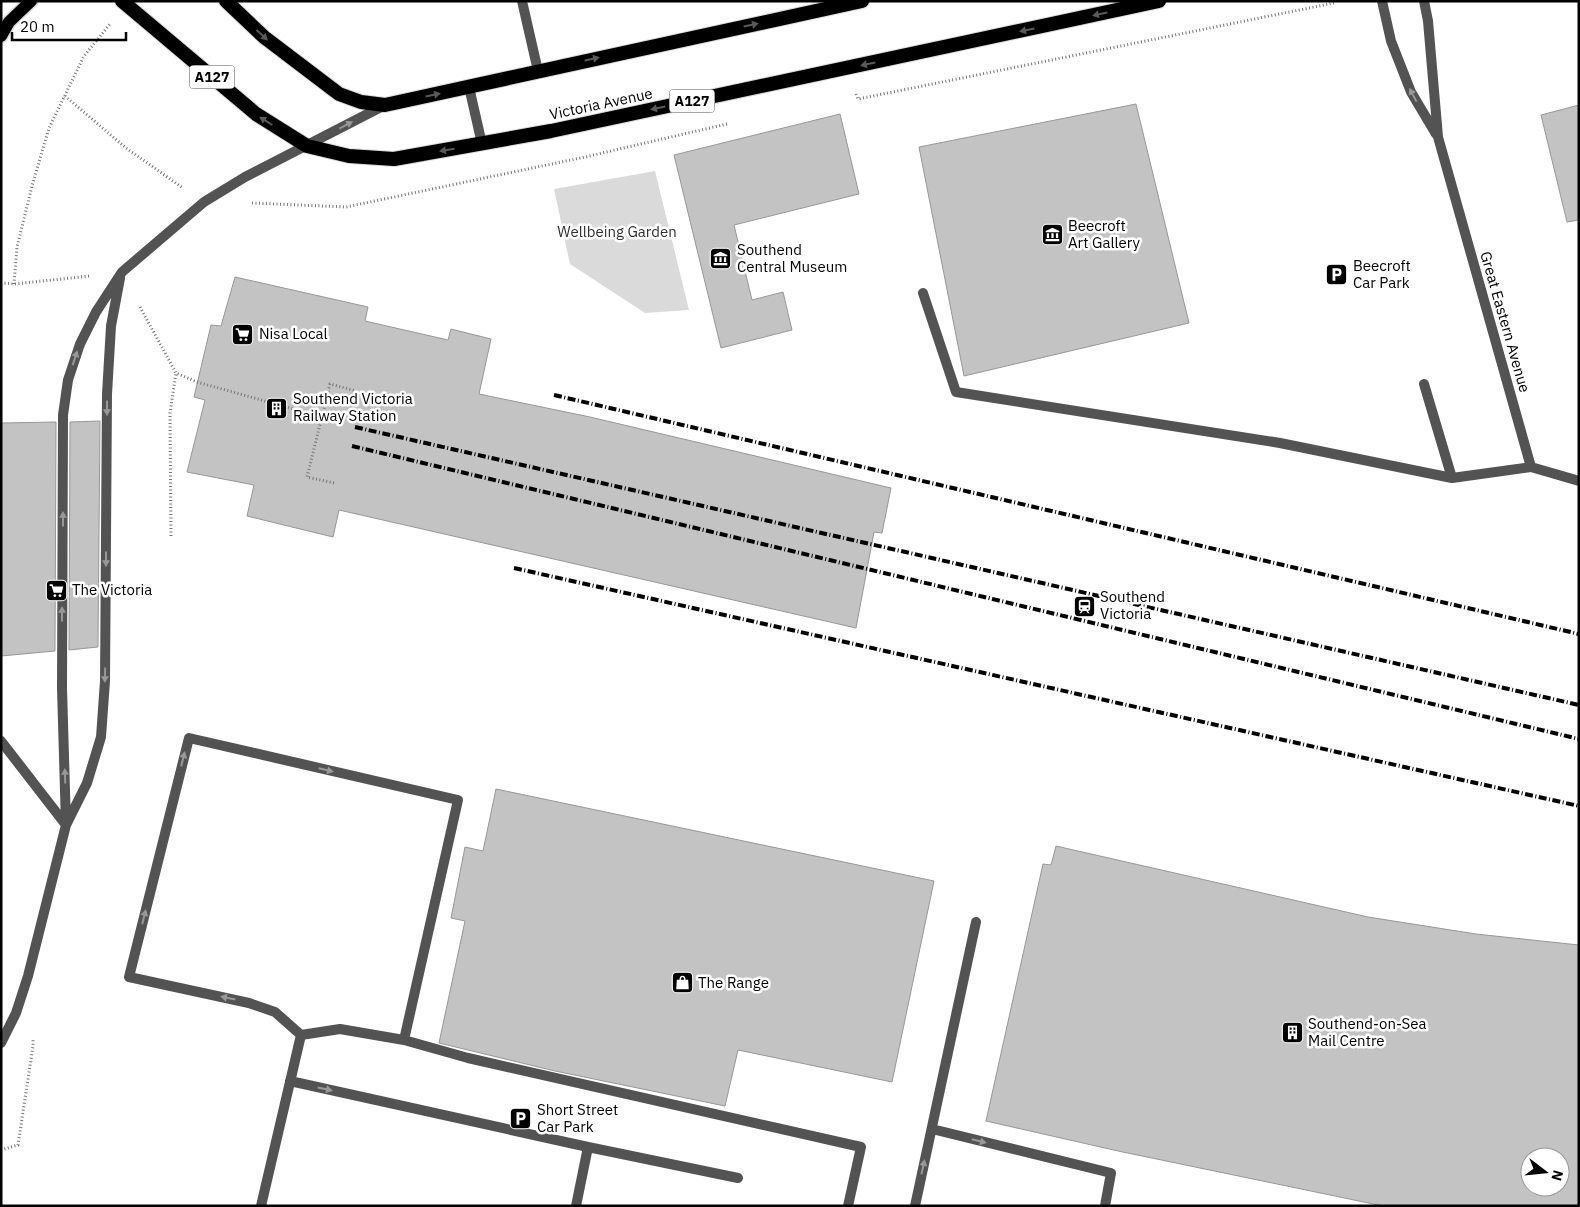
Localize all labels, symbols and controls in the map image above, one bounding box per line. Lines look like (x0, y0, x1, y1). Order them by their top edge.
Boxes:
scale bar (12, 10, 126, 42)
one-way arrow (1092, 10, 1107, 18)
text: 20 m (20, 17, 55, 36)
one-way arrow (743, 21, 758, 29)
one-way arrow (1019, 26, 1034, 34)
one-way arrow (255, 29, 268, 40)
one-way arrow (584, 54, 600, 62)
one-way arrow (859, 60, 875, 68)
road number: A127 (190, 66, 234, 88)
street label: Victoria Avenue (548, 83, 654, 124)
one-way arrow (1409, 88, 1417, 103)
one-way arrow (426, 90, 442, 98)
road number: A127 (670, 90, 714, 112)
one-way arrow (649, 105, 665, 113)
one-way arrow (259, 116, 272, 125)
one-way arrow (339, 121, 354, 129)
one-way arrow (438, 147, 454, 155)
place label: Beecroft Art Gallery (1068, 216, 1140, 252)
park label: Wellbeing Garden (557, 222, 677, 241)
museum icon: Beecroft Art Gallery (1040, 223, 1064, 247)
place label: Southend Central Museum (737, 240, 847, 276)
museum icon: Southend Central Museum (709, 247, 733, 271)
street label: Great Eastern Avenue (1476, 249, 1535, 395)
place label: Beecroft Car Park (1353, 256, 1411, 292)
parking icon: Beecroft Car Park (1325, 263, 1349, 287)
supermarket icon: Nisa Local (231, 322, 255, 346)
place label: Nisa Local (259, 324, 328, 343)
one-way arrow (71, 350, 79, 365)
place label: Southend Victoria Railway Station (293, 389, 413, 425)
building icon: Southend Victoria Railway Station (265, 396, 289, 420)
one-way arrow (103, 400, 111, 416)
one-way arrow (59, 511, 67, 527)
one-way arrow (102, 551, 110, 567)
supermarket icon: The Victoria (44, 578, 68, 602)
place label: The Victoria (72, 580, 152, 599)
place label: Southend Victoria (1100, 587, 1165, 623)
station icon: Southend Victoria (1072, 594, 1096, 618)
one-way arrow (58, 606, 66, 622)
one-way arrow (101, 667, 109, 683)
one-way arrow (179, 752, 187, 767)
one-way arrow (318, 766, 333, 774)
one-way arrow (60, 768, 68, 784)
one-way arrow (140, 910, 148, 925)
shop icon: The Range (670, 971, 694, 995)
place label: The Range (698, 973, 769, 992)
one-way arrow (221, 994, 236, 1002)
place label: Southend-on-Sea Mail Centre (1308, 1014, 1427, 1050)
building icon: Southend-on-Sea Mail Centre (1280, 1021, 1304, 1045)
one-way arrow (318, 1085, 334, 1093)
place label: Short Street Car Park (537, 1100, 618, 1136)
parking icon: Short Street Car Park (509, 1107, 533, 1131)
one-way arrow (972, 1137, 987, 1145)
north arrow (1520, 1147, 1570, 1197)
one-way arrow (920, 1159, 928, 1175)
text: N (1547, 1168, 1568, 1183)

